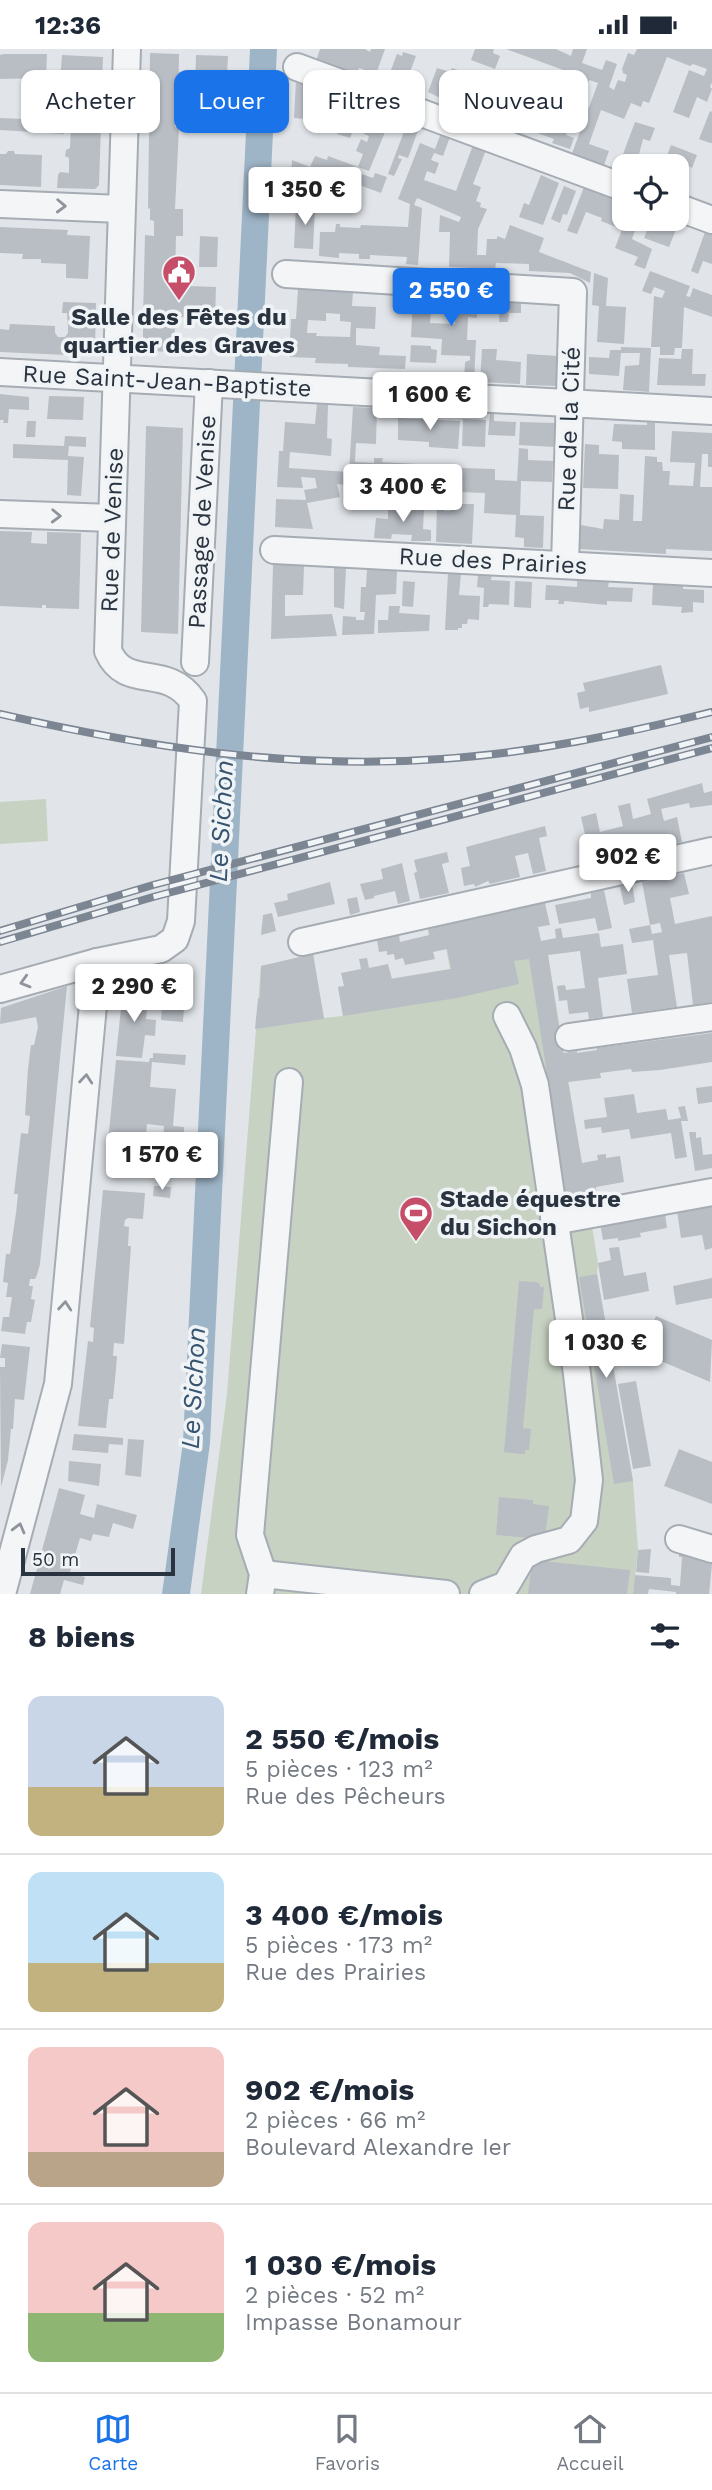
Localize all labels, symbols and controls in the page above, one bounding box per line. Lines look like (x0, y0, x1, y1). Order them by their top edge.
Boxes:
text: 12:36 (35, 10, 101, 40)
chip: Acheter (21, 70, 160, 133)
chip: Louer (174, 70, 289, 133)
chip: Filtres (303, 70, 425, 133)
chip: Nouveau (439, 70, 588, 133)
map controls (612, 154, 689, 231)
button: locate (612, 154, 689, 231)
pin: 1 350 € (240, 167, 370, 227)
text: 1 350 € (264, 176, 346, 203)
one-way arrow (56, 199, 67, 214)
public building icon: Salle des Fêtes du quartier des Graves (160, 253, 198, 302)
pin: 2 550 € (386, 268, 516, 328)
text: 2 550 € (409, 277, 493, 304)
place label: Salle des Fêtes du quartier des Graves (63, 303, 295, 359)
street label: Rue de la Cité (552, 346, 586, 512)
street label: Rue Saint-Jean-Baptiste (22, 359, 312, 403)
pin: 1 600 € (365, 373, 495, 432)
text: 1 600 € (388, 381, 472, 408)
street label: Passage de Venise (182, 414, 222, 630)
street label: Rue de Venise (95, 447, 129, 613)
pin: 3 400 € (338, 465, 468, 524)
text: 3 400 € (359, 473, 447, 500)
one-way arrow (51, 508, 62, 524)
street label: Rue des Prairies (398, 542, 588, 580)
water label: Le Sichon (203, 759, 239, 883)
pin: 902 € (579, 835, 677, 894)
text: 902 € (595, 843, 661, 870)
pin: 2 290 € (69, 965, 199, 1024)
text: 2 290 € (91, 973, 177, 1000)
one-way arrow (19, 974, 31, 989)
one-way arrow (78, 1074, 93, 1085)
pin: 1 570 € (97, 1133, 227, 1192)
text: 1 570 € (122, 1141, 202, 1168)
place label: Stade équestre du Sichon (440, 1185, 621, 1241)
sports icon: Stade équestre du Sichon (397, 1194, 435, 1243)
one-way arrow (57, 1300, 72, 1311)
pin: 1 030 € (541, 1321, 671, 1380)
water label: Le Sichon (175, 1326, 211, 1450)
text: 1 030 € (565, 1329, 647, 1356)
one-way arrow (11, 1522, 26, 1534)
scale bar (21, 1545, 175, 1577)
text: 50 m (32, 1548, 79, 1571)
icon: filters (646, 1617, 684, 1655)
text: 8 biens (28, 1619, 135, 1654)
text: 2 550 €/mois (245, 1721, 439, 1756)
icon: home (84, 1724, 168, 1808)
text: 5 pièces · 123 m² (245, 1756, 433, 1783)
text: Rue des Pêcheurs (245, 1783, 446, 1810)
text: 3 400 €/mois (245, 1897, 443, 1932)
icon: home (84, 1900, 168, 1984)
text: 5 pièces · 173 m² (245, 1932, 432, 1959)
text: Rue des Prairies (245, 1959, 426, 1986)
text: 902 €/mois (245, 2072, 414, 2107)
icon: home (84, 2075, 168, 2159)
text: 2 pièces · 66 m² (245, 2107, 425, 2134)
text: Boulevard Alexandre Ier (245, 2134, 511, 2161)
text: 1 030 €/mois (245, 2247, 436, 2282)
icon: home (84, 2250, 168, 2334)
text: 2 pièces · 52 m² (245, 2282, 424, 2309)
text: Impasse Bonamour (245, 2309, 462, 2336)
tab: Carte (88, 2410, 138, 2475)
tab: Favoris (315, 2410, 380, 2475)
tab: Accueil (556, 2410, 624, 2475)

